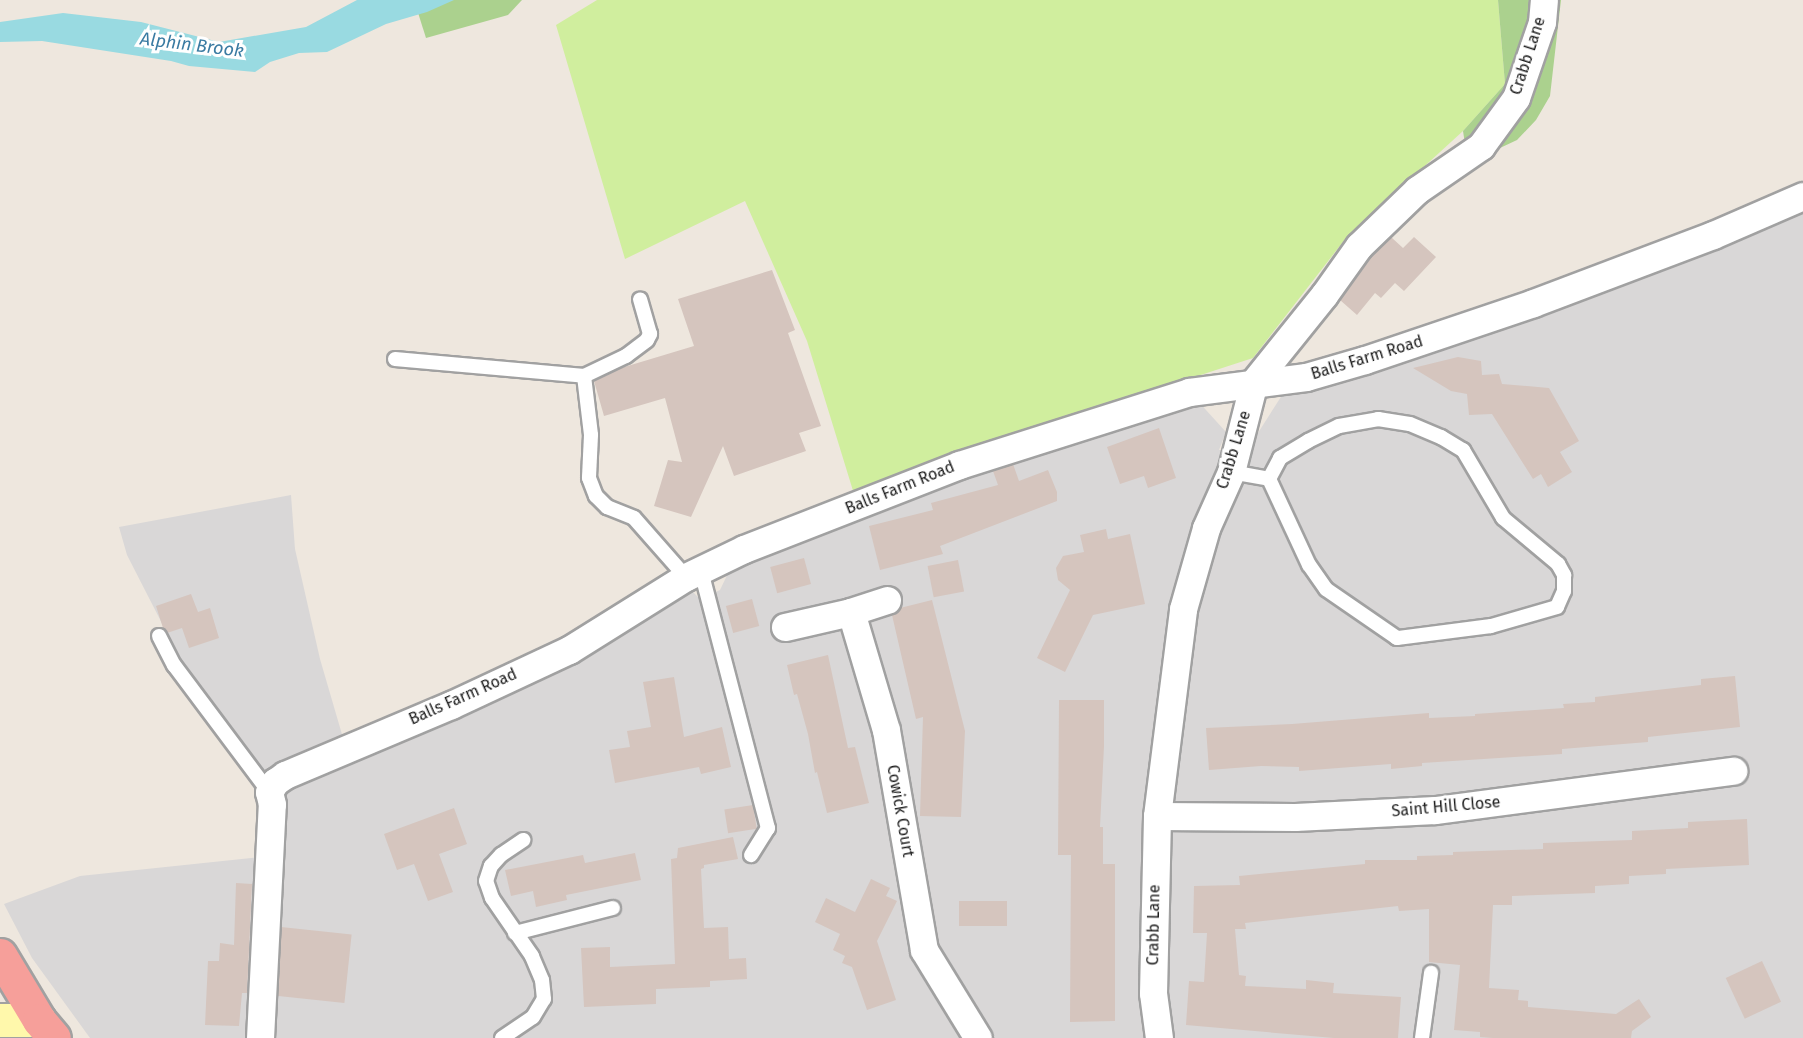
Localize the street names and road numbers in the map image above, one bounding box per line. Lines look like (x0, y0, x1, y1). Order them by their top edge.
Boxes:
street label: Crabb Lane (1506, 15, 1550, 97)
street label: Balls Farm Road (1309, 332, 1425, 384)
street label: Crabb Lane (1213, 409, 1255, 491)
street label: Balls Farm Road (843, 457, 957, 519)
street label: Balls Farm Road (406, 665, 520, 729)
street label: Cowick Court (882, 763, 918, 859)
street label: Saint Hill Close (1391, 793, 1501, 821)
street label: Crabb Lane (1144, 884, 1164, 966)

